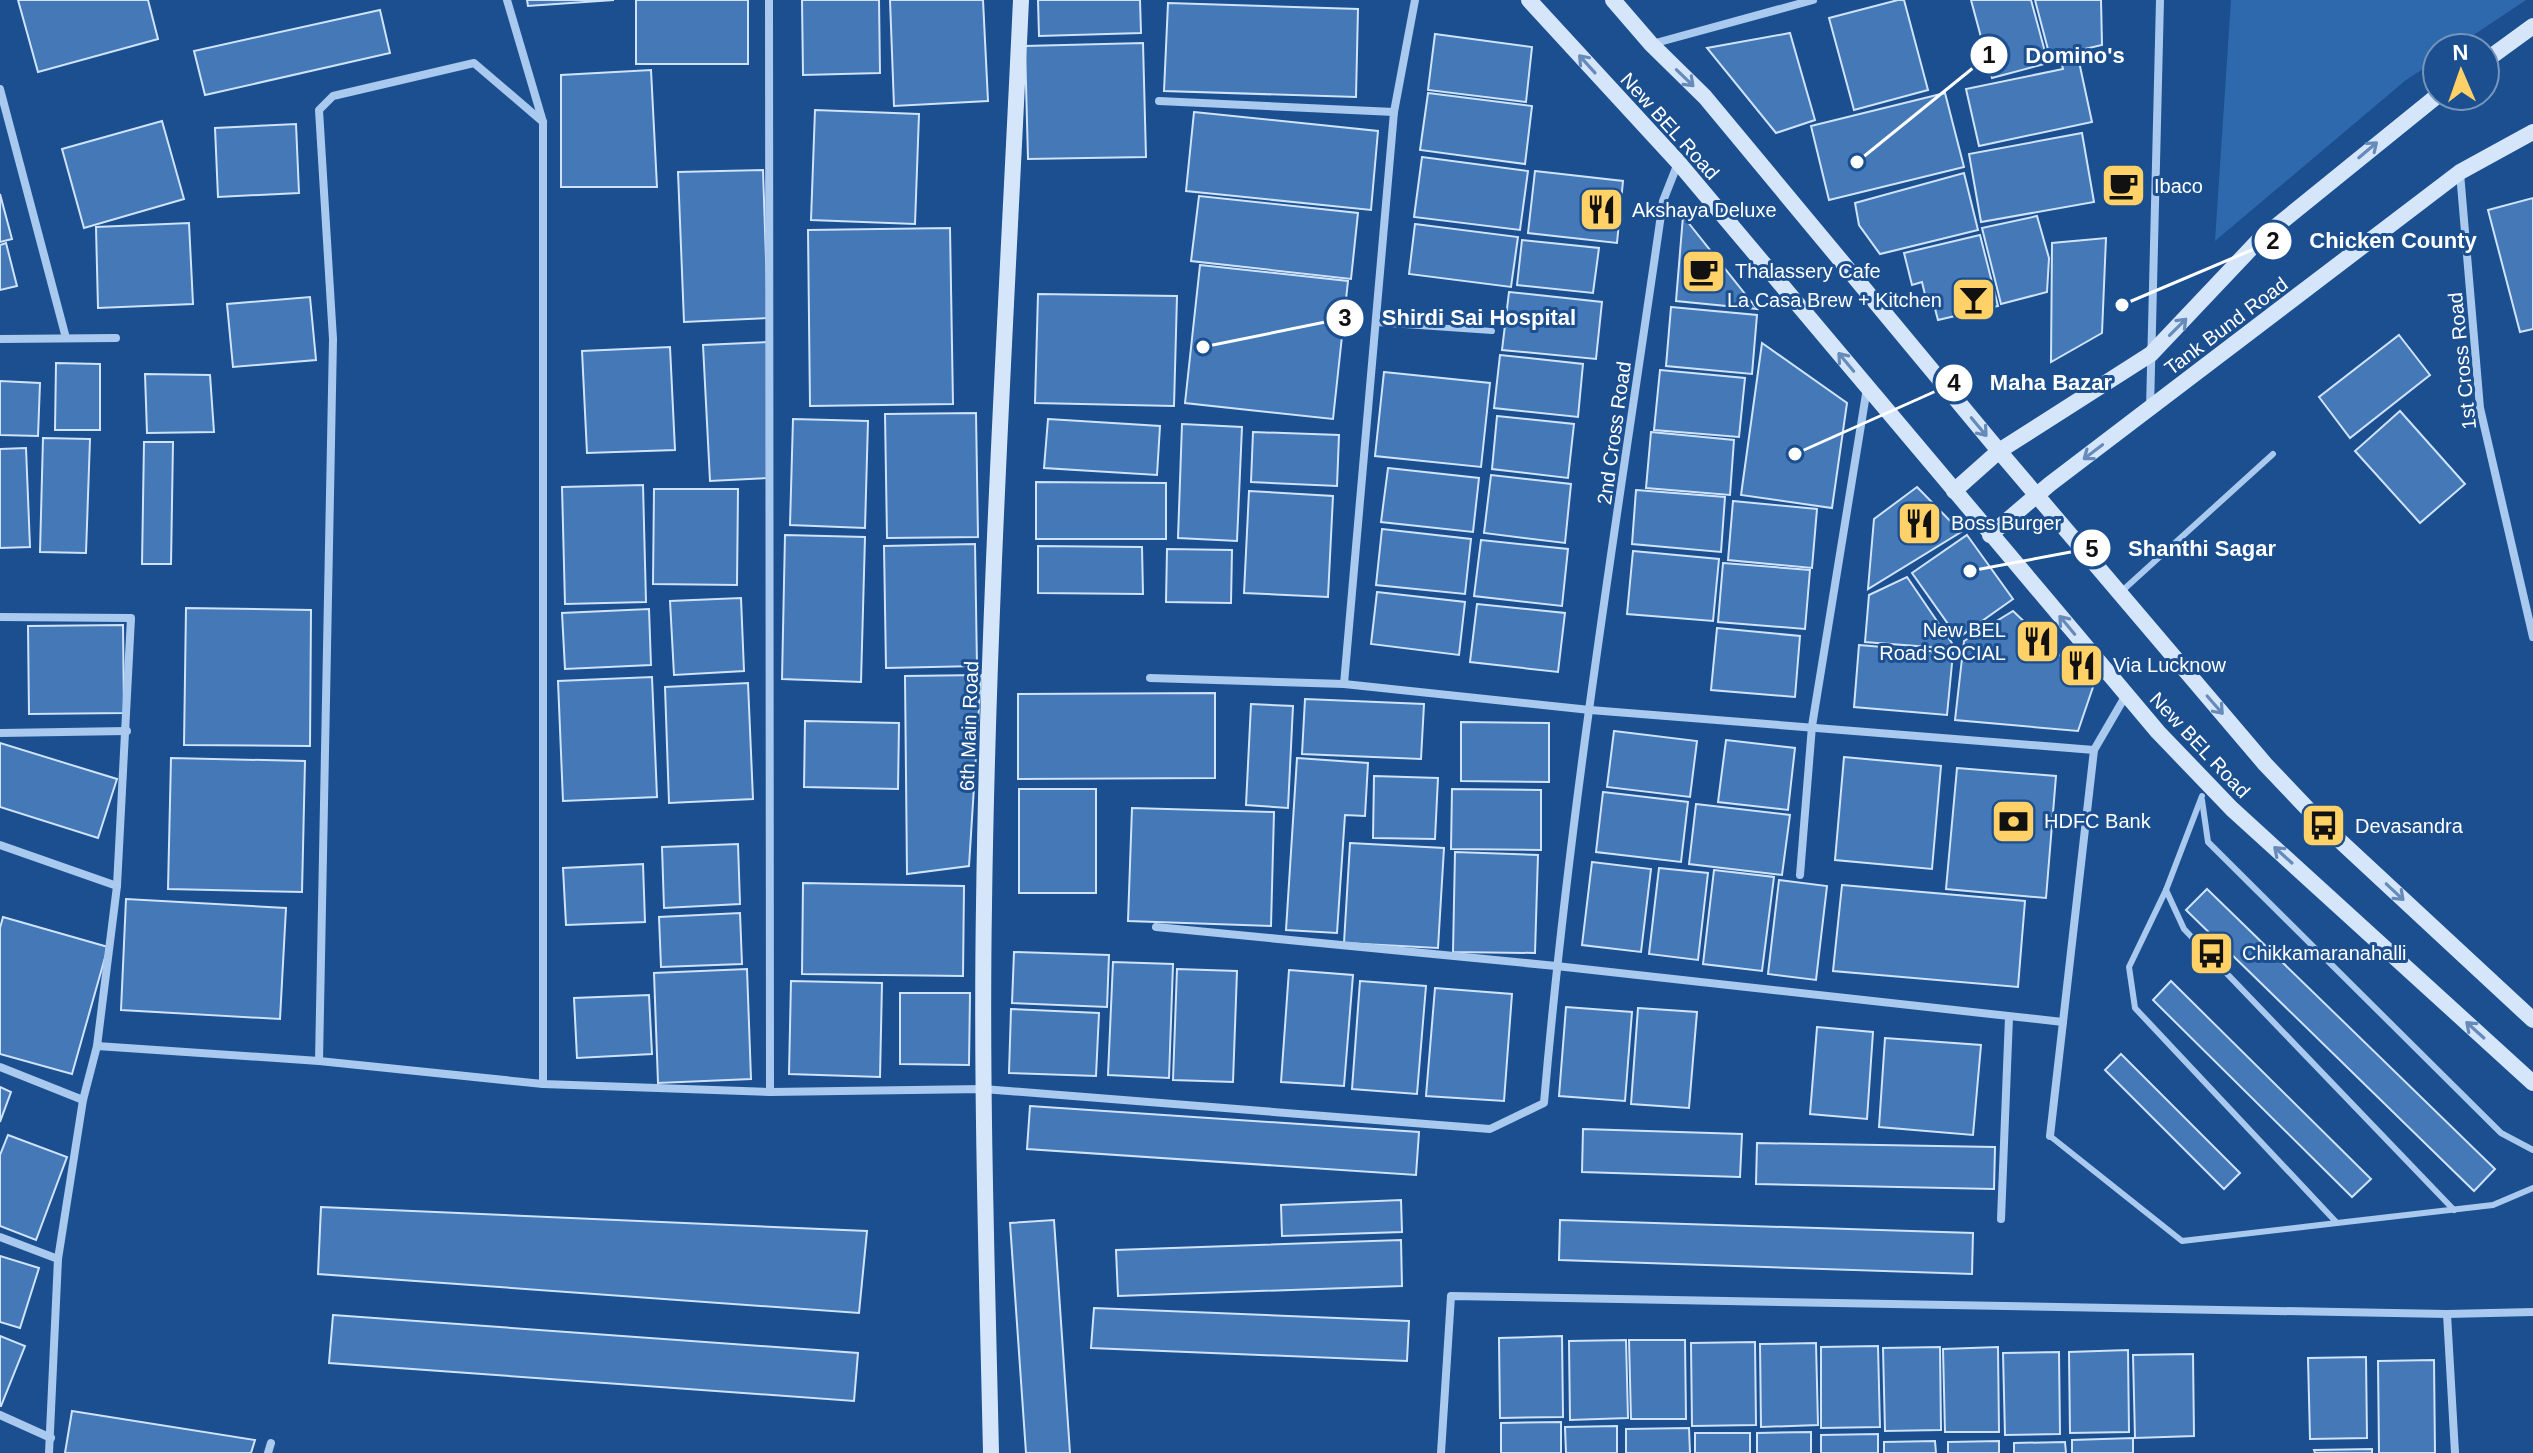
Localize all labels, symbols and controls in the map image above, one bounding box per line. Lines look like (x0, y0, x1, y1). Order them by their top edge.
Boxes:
callout: Domino's (1969, 32, 2140, 78)
north arrow (2421, 32, 2501, 112)
text: N (2452, 40, 2469, 65)
text: 1 (1982, 41, 1996, 68)
text: Domino's (2025, 43, 2125, 68)
one-way arrow (1578, 55, 1596, 75)
street label: New BEL Road (1616, 68, 1724, 184)
one-way arrow (1675, 68, 1694, 87)
one-way arrow (2357, 141, 2378, 159)
cafe icon: Ibaco (2099, 162, 2147, 210)
place label: Ibaco (2154, 175, 2203, 197)
restaurant icon: Akshaya Deluxe (1577, 186, 1625, 234)
place label: Akshaya Deluxe (1632, 199, 1777, 221)
callout: Chicken County (2253, 218, 2492, 264)
text: 2 (2266, 227, 2280, 254)
text: Chicken County (2309, 228, 2477, 253)
cafe icon: Thalassery Cafe (1680, 247, 1728, 295)
place label: Thalassery Cafe (1735, 260, 1881, 282)
street label: Tank Bund Road (2160, 273, 2292, 379)
bar icon: La Casa Brew + Kitchen (1949, 276, 1997, 324)
place label: La Casa Brew + Kitchen (1727, 289, 1942, 311)
street label: 1st Cross Road (2444, 291, 2480, 431)
callout: Shirdi Sai Hospital (1325, 295, 1592, 341)
text: 3 (1338, 304, 1352, 331)
text: Shirdi Sai Hospital (1382, 305, 1576, 330)
one-way arrow (2168, 317, 2187, 337)
one-way arrow (1837, 352, 1855, 372)
street label: 2nd Cross Road (1593, 360, 1635, 506)
callout: Maha Bazar (1934, 360, 2128, 406)
text: 4 (1947, 369, 1961, 396)
text: Maha Bazar (1990, 370, 2113, 395)
one-way arrow (1970, 416, 1988, 436)
one-way arrow (2083, 443, 2104, 460)
restaurant icon: Boss Burger (1896, 499, 1944, 547)
place label: Boss Burger (1951, 512, 2061, 534)
callout: Shanthi Sagar (2072, 525, 2292, 571)
text: 5 (2085, 535, 2099, 562)
text: Shanthi Sagar (2128, 536, 2276, 561)
one-way arrow (2058, 616, 2076, 636)
restaurant icon: New BEL Road SOCIAL (2013, 617, 2061, 665)
place label: New BEL Road SOCIAL (1879, 619, 2006, 664)
restaurant icon: Via Lucknow (2058, 641, 2106, 689)
place label: Via Lucknow (2113, 654, 2227, 676)
street label: 6th Main Road (956, 661, 982, 791)
street label: New BEL Road (2146, 688, 2254, 802)
one-way arrow (2205, 695, 2223, 715)
bank icon: HDFC Bank (1989, 797, 2037, 845)
bus stop icon: Devasandra (2300, 802, 2348, 850)
place label: HDFC Bank (2044, 810, 2152, 832)
place label: Devasandra (2355, 815, 2464, 837)
one-way arrow (2273, 846, 2293, 865)
one-way arrow (2385, 882, 2404, 901)
bus stop icon: Chikkamaranahalli (2187, 929, 2235, 977)
place label: Chikkamaranahalli (2242, 942, 2407, 964)
one-way arrow (2466, 1022, 2486, 1040)

